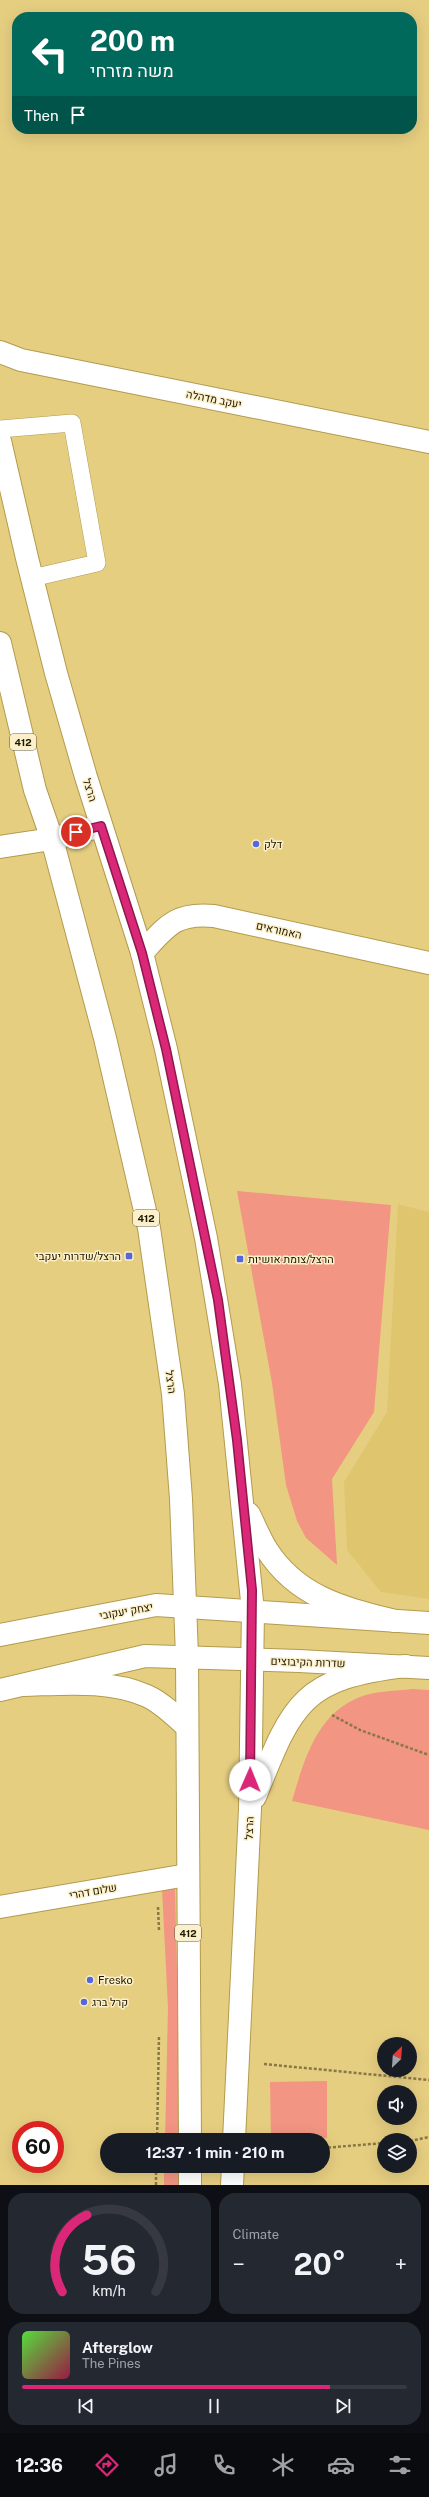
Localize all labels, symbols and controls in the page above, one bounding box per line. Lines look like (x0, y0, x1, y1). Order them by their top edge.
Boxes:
text: 200 m (90, 24, 175, 57)
icon: left (24, 28, 76, 80)
text: משה מזרחי (90, 60, 174, 81)
icon: arrive (67, 104, 89, 126)
text: Then (24, 107, 59, 124)
street label: יעקב מדהלה (185, 388, 243, 410)
road number: 412 (10, 734, 36, 750)
street label: הרצל (81, 777, 99, 803)
pin (59, 815, 93, 849)
icon: arrive (65, 821, 87, 843)
place label: דלק (264, 838, 282, 850)
marker: דלק (251, 839, 261, 849)
street label: האמוראים (255, 919, 303, 941)
road number: 412 (133, 1210, 159, 1226)
place label: הרצל/שדרות יעקבי (35, 1250, 121, 1262)
marker: הרצל/שדרות יעקבי (124, 1251, 134, 1261)
place label: הרצל/צומת אושיות (248, 1253, 334, 1265)
marker: הרצל/צומת אושיות (235, 1254, 245, 1264)
street label: הרצל (164, 1370, 178, 1394)
street label: יצחק יעקובי (98, 1600, 154, 1622)
street label: שדרות הקיבוצים (270, 1655, 346, 1669)
position arrow (229, 1759, 271, 1801)
street label: הרצל (242, 1816, 256, 1840)
street label: שלום דהרי (68, 1881, 118, 1901)
road number: 412 (175, 1925, 201, 1941)
place label: Fresko (98, 1974, 133, 1986)
marker: Fresko (85, 1975, 95, 1985)
place label: קרל ברג (92, 1996, 128, 2008)
marker: קרל ברג (79, 1997, 89, 2007)
north arrow (377, 2037, 417, 2077)
map controls (377, 2037, 417, 2173)
button: sound (377, 2085, 417, 2125)
speed limit sign: 60 (12, 2121, 64, 2173)
button: layers (377, 2133, 417, 2173)
text: 12:37 · 1 min · 210 m (146, 2144, 284, 2161)
text: Climate (233, 2227, 279, 2242)
text: 56 (81, 2234, 137, 2283)
text: 20° (293, 2246, 346, 2282)
text: − (233, 2251, 245, 2277)
text: + (395, 2251, 407, 2277)
text: km/h (92, 2281, 126, 2298)
text: Afterglow (82, 2339, 153, 2356)
text: The Pines (82, 2356, 141, 2371)
icon: previous (75, 2395, 97, 2417)
icon: pause (203, 2395, 225, 2417)
icon: next (332, 2395, 354, 2417)
icon: directions (93, 2451, 121, 2479)
icon: music (152, 2451, 180, 2479)
icon: phone (210, 2451, 238, 2479)
icon: climate (269, 2451, 297, 2479)
icon: car (327, 2451, 355, 2479)
icon: filters (386, 2451, 414, 2479)
text: 12:36 (15, 2455, 63, 2476)

